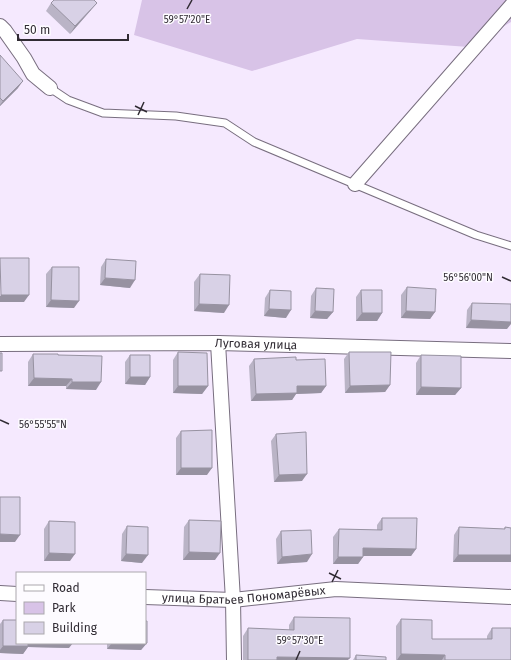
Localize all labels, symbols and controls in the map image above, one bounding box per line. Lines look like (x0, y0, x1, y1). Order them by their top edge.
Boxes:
text: 59°57'20"E (164, 14, 210, 26)
scale bar (18, 16, 128, 42)
text: 50 m (24, 23, 50, 37)
text: 56°56'00"N (443, 272, 493, 284)
street label: Луговая улица (215, 336, 297, 352)
text: 56°55'55"N (19, 419, 67, 431)
legend (16, 572, 146, 644)
text: Road (52, 581, 80, 595)
street label: улица Братьев Пономарёвых (162, 583, 326, 607)
text: Park (52, 601, 76, 615)
text: Building (52, 621, 98, 635)
text: 59°57'30"E (277, 635, 323, 647)

